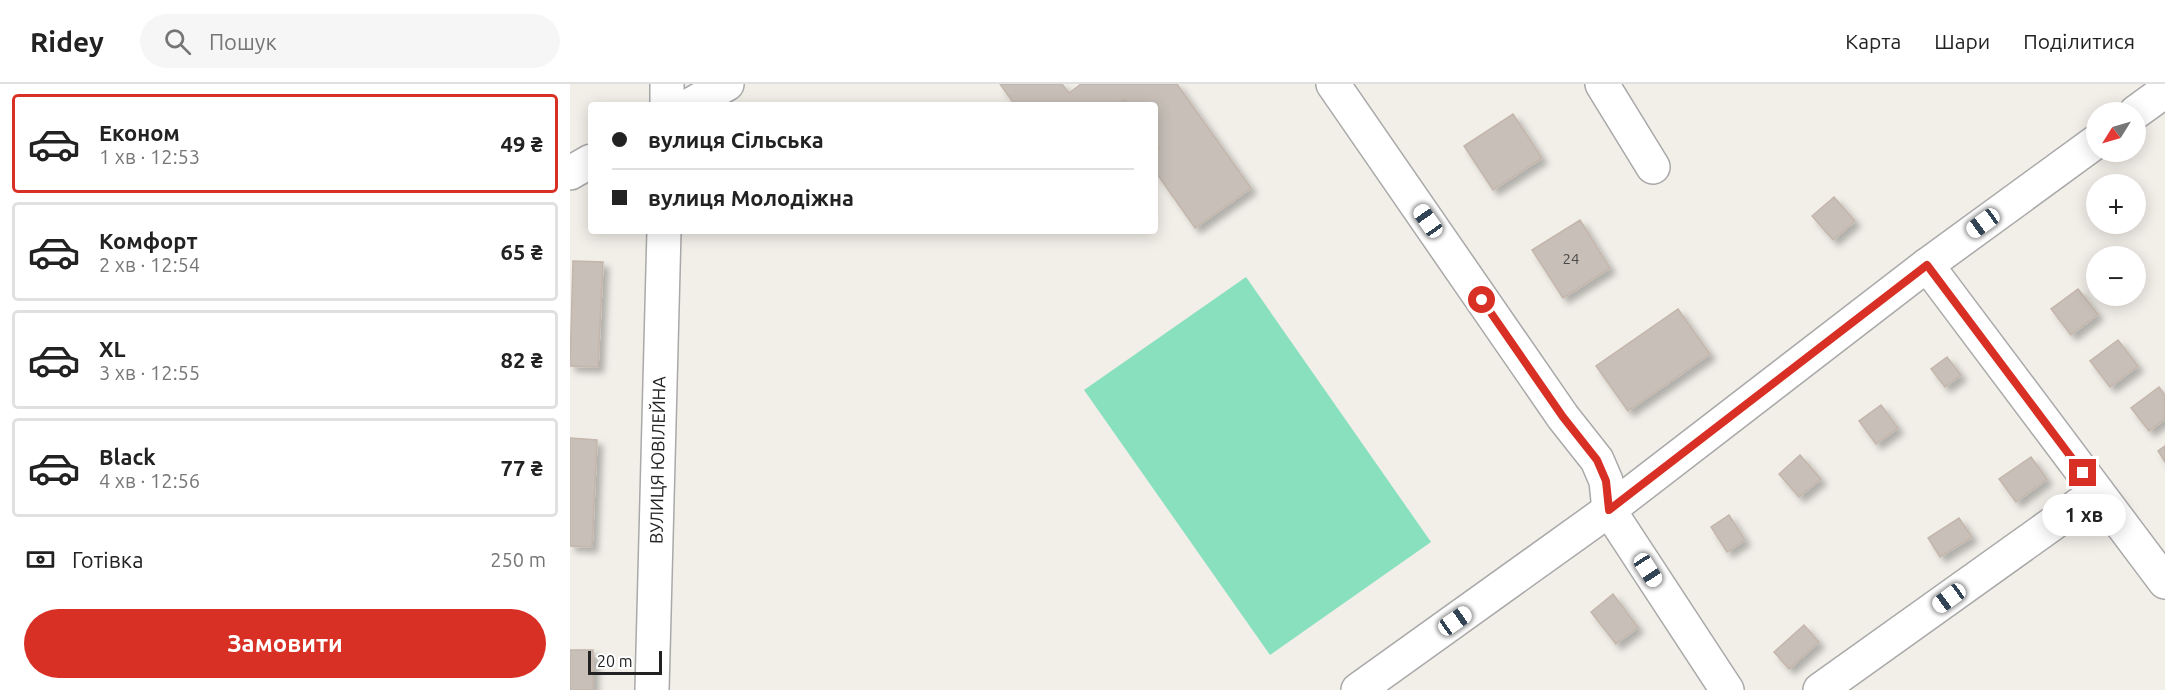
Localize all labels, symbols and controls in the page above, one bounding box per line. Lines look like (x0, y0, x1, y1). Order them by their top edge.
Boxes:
search box (140, 14, 560, 68)
icon: search (161, 25, 194, 58)
text: Ridey (30, 26, 104, 57)
text: Пошук (209, 29, 277, 54)
text: Карта (1845, 29, 1901, 53)
text: Шари (1934, 29, 1990, 53)
text: Поділитися (2023, 29, 2135, 53)
north arrow (2086, 102, 2146, 162)
map controls (2086, 102, 2146, 306)
icon: car (27, 117, 81, 171)
text: Економ (99, 120, 180, 145)
text: вулиця Сільська (648, 127, 824, 152)
text: 49 ₴ (501, 131, 543, 156)
text: 1 хв · 12:53 (99, 145, 200, 168)
button: + (2086, 174, 2146, 234)
text: вулиця Молодіжна (648, 185, 854, 210)
car (1410, 201, 1446, 241)
car (1963, 205, 2003, 241)
icon: car (27, 225, 81, 279)
text: Комфорт (99, 228, 198, 253)
text: 65 ₴ (501, 239, 543, 264)
button: − (2086, 246, 2146, 306)
house number: 24 (1563, 250, 1579, 267)
text: 2 хв · 12:54 (99, 253, 200, 276)
route start (1468, 286, 1495, 313)
icon: car (27, 333, 81, 387)
text: XL (99, 336, 126, 361)
text: 82 ₴ (501, 347, 543, 372)
text: 3 хв · 12:55 (99, 361, 200, 384)
street label: ВУЛИЦЯ ЮВІЛЕЙНА (646, 376, 668, 544)
icon: car (27, 441, 81, 495)
text: Black (99, 444, 156, 469)
text: 77 ₴ (501, 455, 543, 480)
route end (2069, 459, 2096, 486)
text: 4 хв · 12:56 (99, 469, 200, 492)
callout: 1 хв (2041, 494, 2125, 536)
text: 1 хв (2065, 503, 2103, 526)
icon: cash (24, 543, 57, 576)
text: Готівка (72, 547, 143, 572)
text: 250 m (490, 548, 546, 571)
car (1631, 550, 1665, 590)
car (1929, 580, 1969, 616)
car (1435, 603, 1475, 639)
button: Замовити (24, 609, 546, 678)
scale bar (588, 648, 662, 676)
text: 20 m (597, 652, 633, 670)

